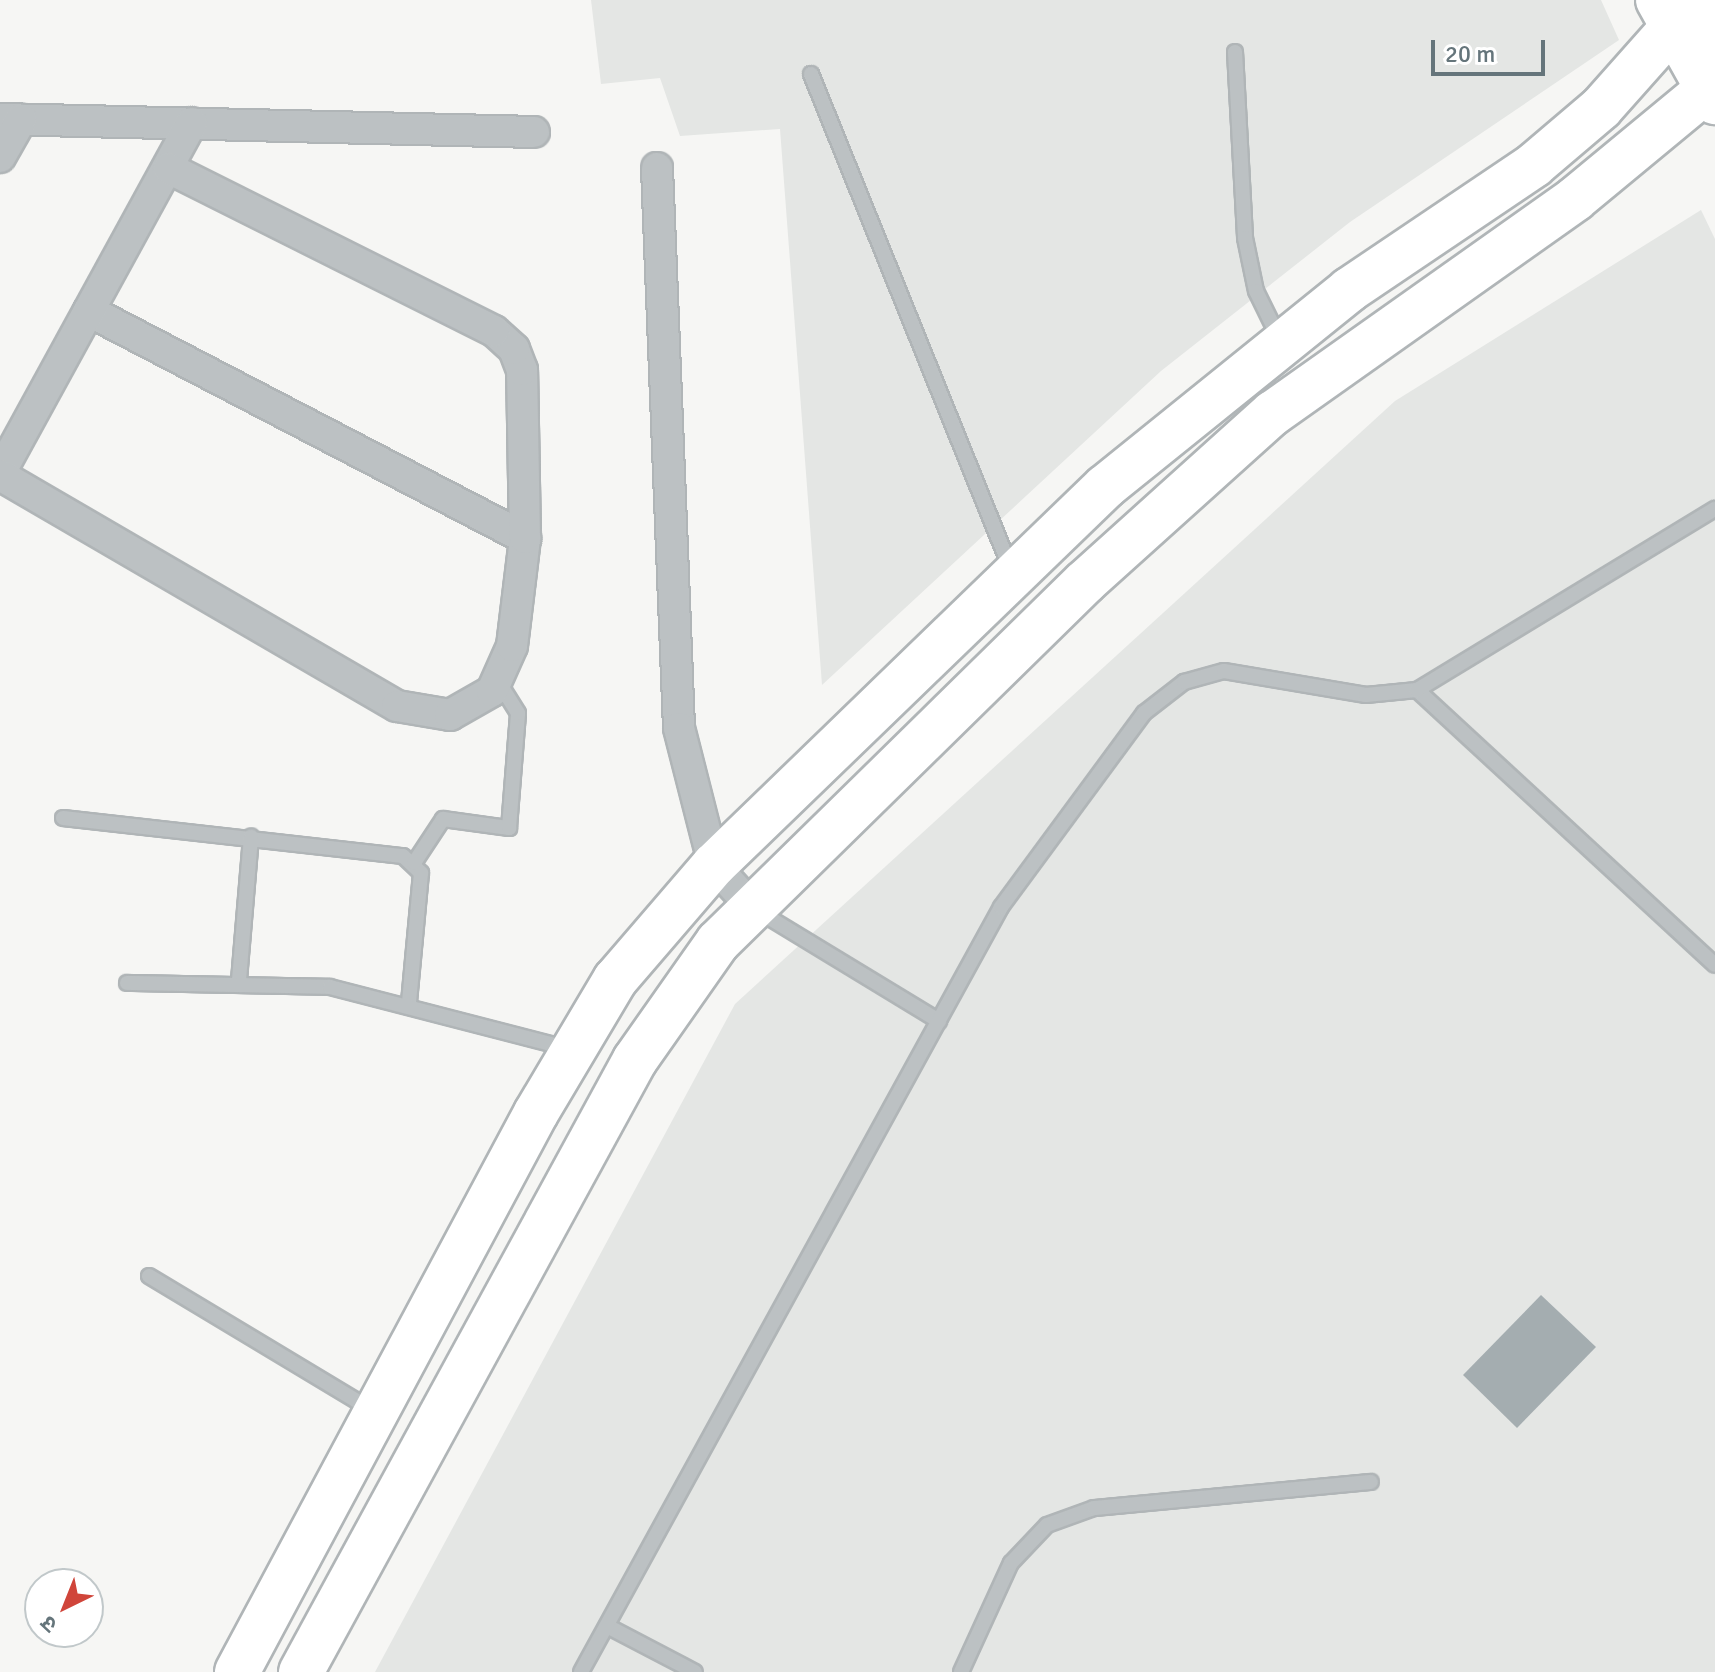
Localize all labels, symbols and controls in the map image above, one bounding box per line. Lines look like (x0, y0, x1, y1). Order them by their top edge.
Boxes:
scale bar (1435, 24, 1549, 74)
text: 20 m (1445, 39, 1495, 69)
north arrow (24, 1568, 104, 1648)
text: उ (35, 1610, 63, 1639)

